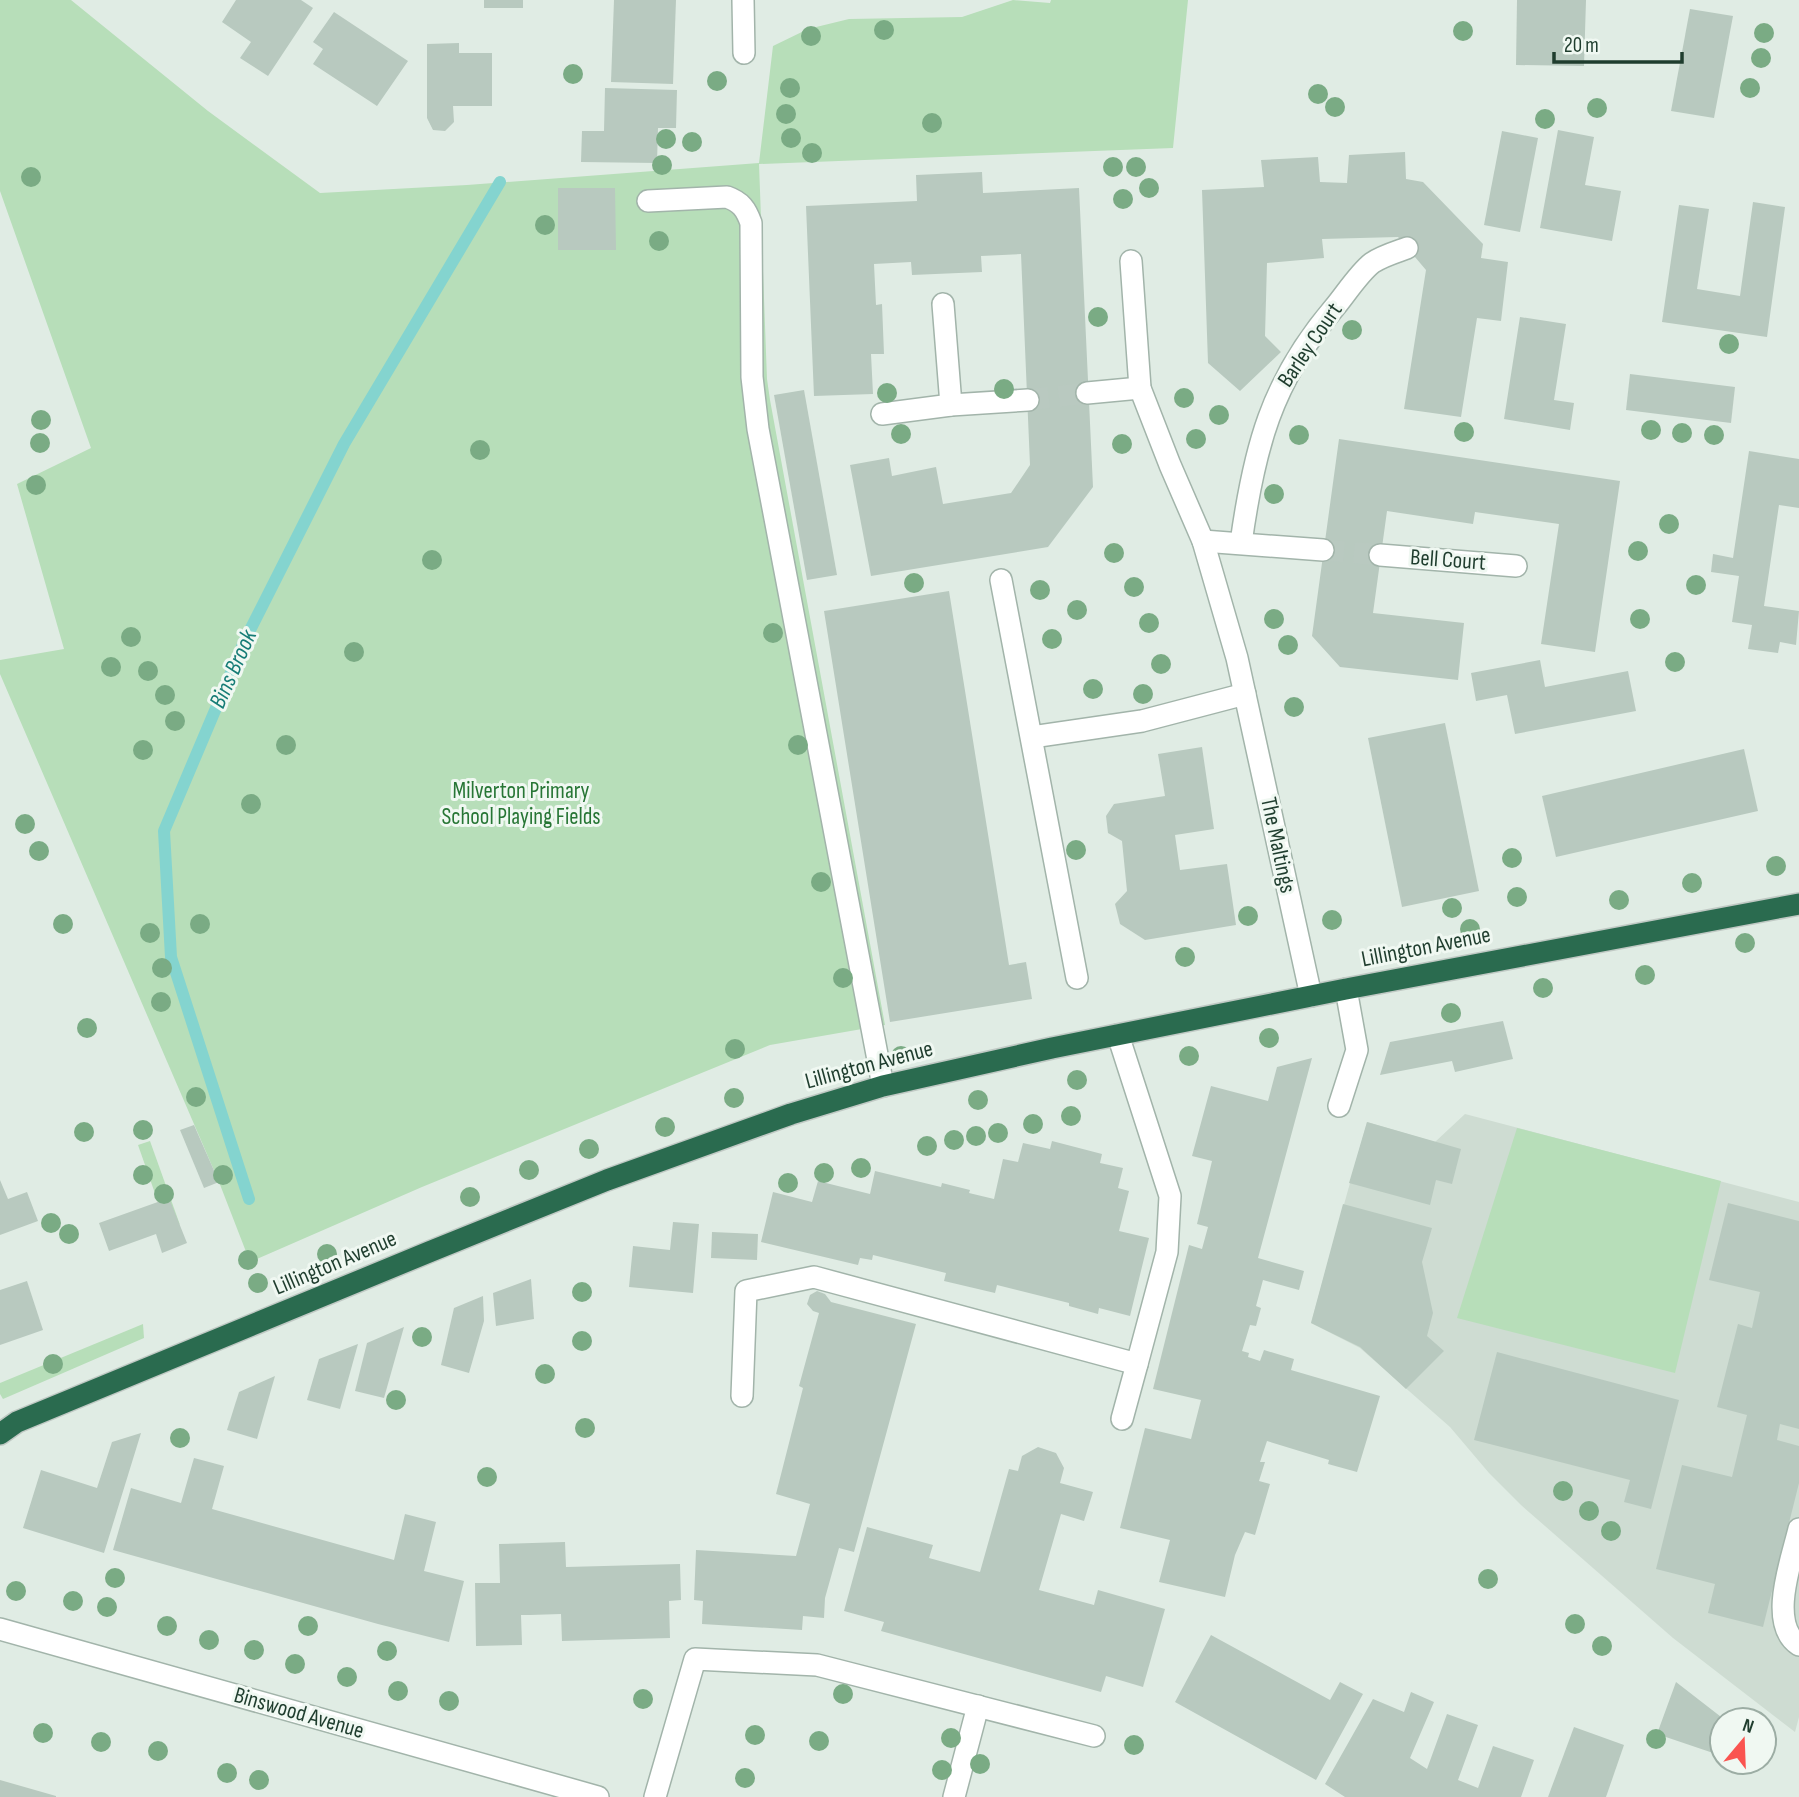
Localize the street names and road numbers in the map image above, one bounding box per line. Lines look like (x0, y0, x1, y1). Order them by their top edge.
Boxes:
street label: Barley Court (1272, 298, 1348, 392)
street label: Bell Court (1409, 543, 1487, 577)
street label: The Maltings (1254, 795, 1302, 895)
street label: Lillington Avenue (1359, 921, 1493, 973)
street label: Lillington Avenue (802, 1035, 936, 1095)
street label: Lillington Avenue (269, 1224, 401, 1302)
street label: Binswood Avenue (231, 1681, 367, 1745)

